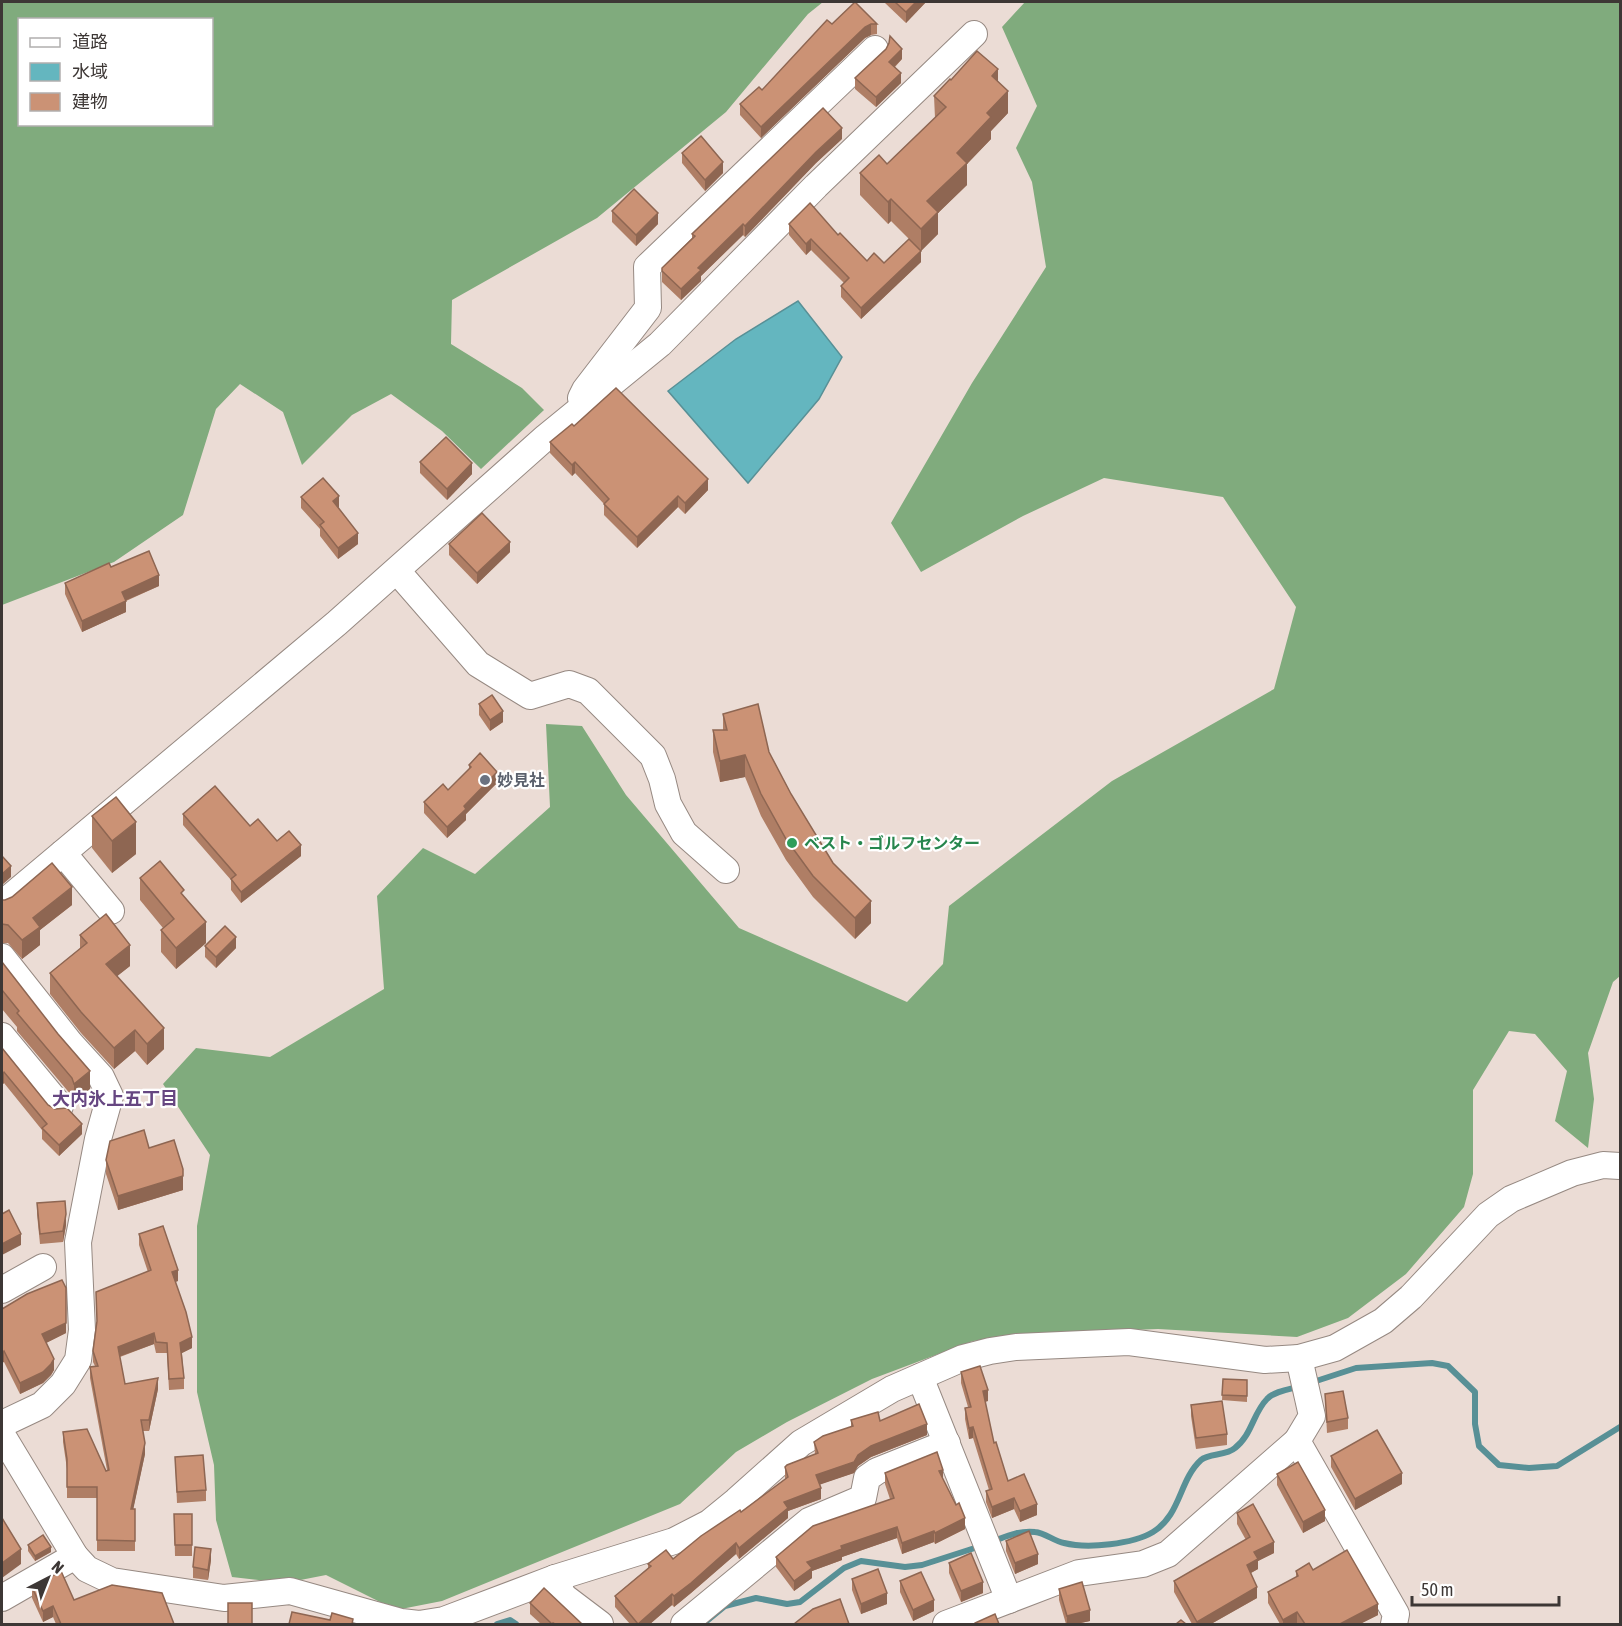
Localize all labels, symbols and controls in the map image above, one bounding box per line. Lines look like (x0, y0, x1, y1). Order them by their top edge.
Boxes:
legend (18, 18, 213, 126)
text: 道路 (72, 31, 108, 52)
text: 水域 (72, 61, 108, 82)
text: 建物 (72, 91, 108, 112)
place label: 妙見社 (497, 771, 545, 789)
marker: 妙見社 (478, 773, 492, 787)
place label: ベスト・ゴルフセンター (804, 834, 980, 852)
marker: ベスト・ゴルフセンター (785, 836, 799, 850)
district label: 大内氷上五丁目 (52, 1088, 178, 1109)
north arrow (18, 1548, 78, 1608)
text: N (49, 1557, 68, 1577)
scale bar (1412, 1569, 1559, 1607)
text: 50 m (1421, 1579, 1453, 1600)

